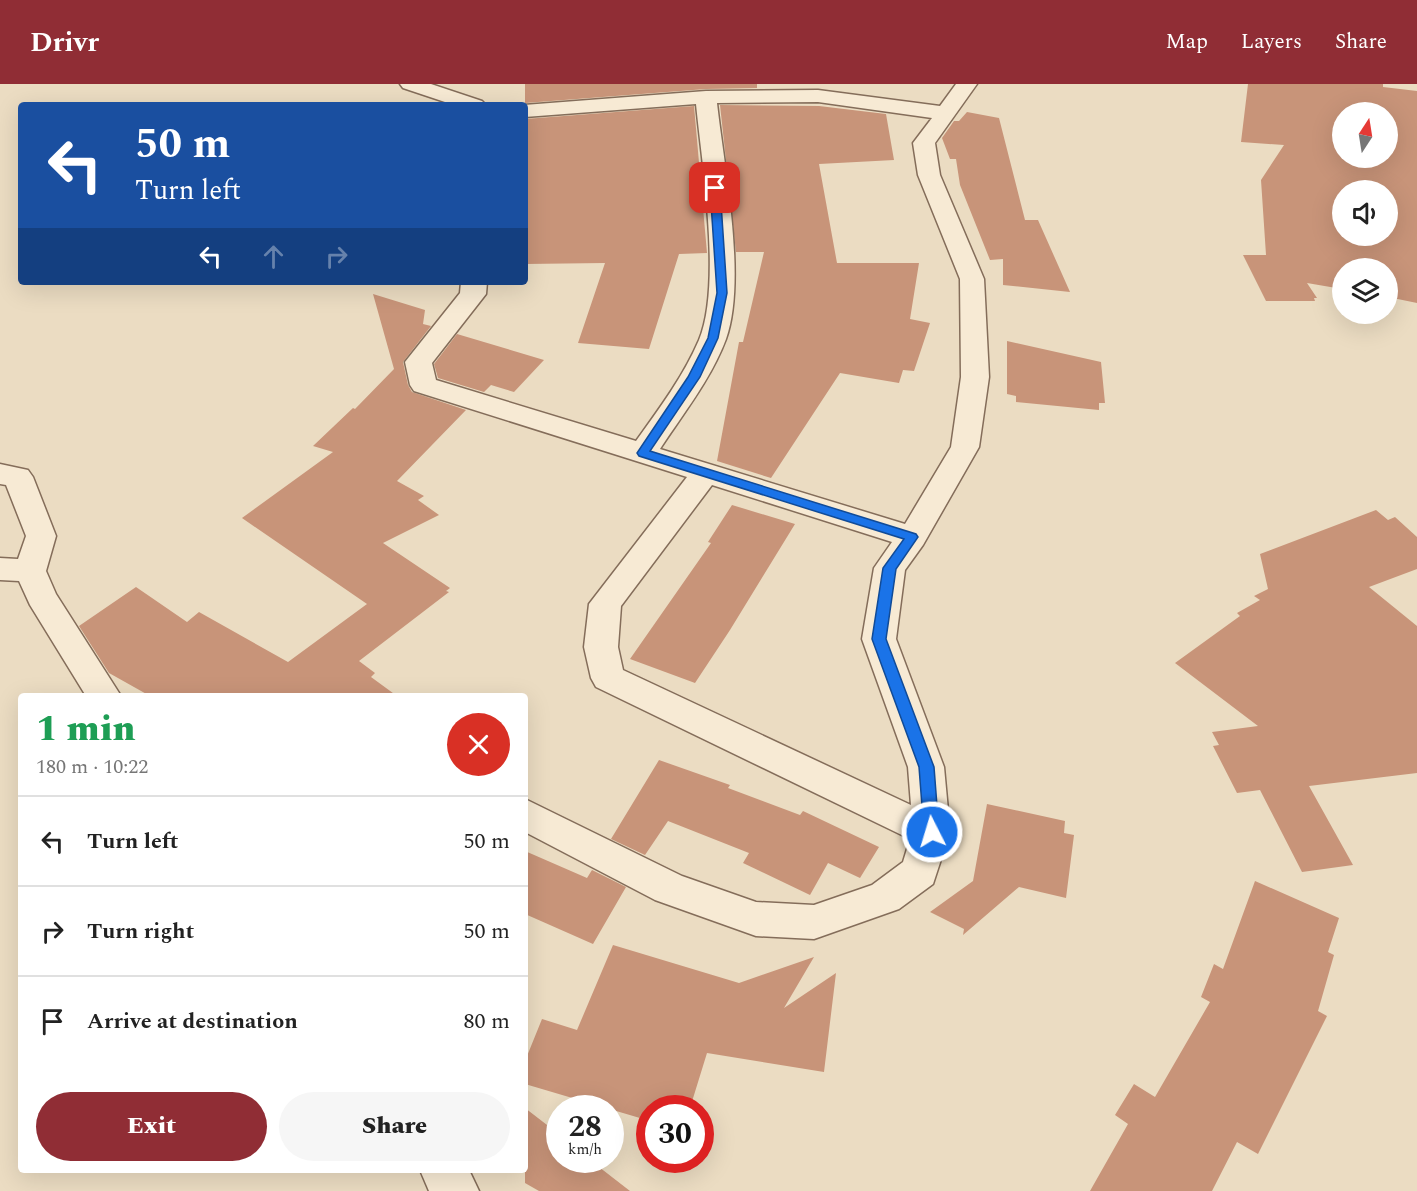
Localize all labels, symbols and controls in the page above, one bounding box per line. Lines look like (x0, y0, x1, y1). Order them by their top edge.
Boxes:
text: Drivr (30, 21, 99, 64)
text: Map (1166, 26, 1208, 58)
text: Layers (1241, 26, 1302, 58)
text: Share (1335, 26, 1387, 58)
north arrow (1332, 102, 1398, 168)
map controls (1332, 102, 1398, 324)
text: 50 m (135, 113, 230, 176)
icon: left (36, 126, 114, 204)
pin (689, 162, 740, 213)
text: Turn left (135, 170, 241, 212)
icon: arrive (698, 171, 731, 204)
button: sound (1332, 180, 1398, 246)
icon: left (194, 240, 227, 273)
icon: ahead (257, 240, 290, 273)
icon: right (320, 240, 353, 273)
button: layers (1332, 258, 1398, 324)
text: 1 min (36, 702, 136, 757)
button: close (447, 713, 510, 776)
text: 180 m · 10:22 (36, 752, 148, 782)
position arrow (900, 800, 964, 864)
icon: left (36, 825, 69, 858)
text: Turn left (87, 825, 179, 858)
text: 50 m (464, 825, 510, 858)
icon: right (36, 915, 69, 948)
text: Turn right (87, 915, 194, 948)
text: 50 m (464, 915, 510, 948)
icon: arrive (36, 1005, 69, 1038)
text: Arrive at destination (87, 1005, 298, 1038)
text: 80 m (464, 1005, 510, 1038)
button: Exit (36, 1092, 267, 1161)
button: Share (279, 1092, 510, 1161)
speed limit sign: 30 (636, 1095, 714, 1173)
text: 28 (568, 1104, 602, 1150)
text: km/h (568, 1138, 602, 1161)

